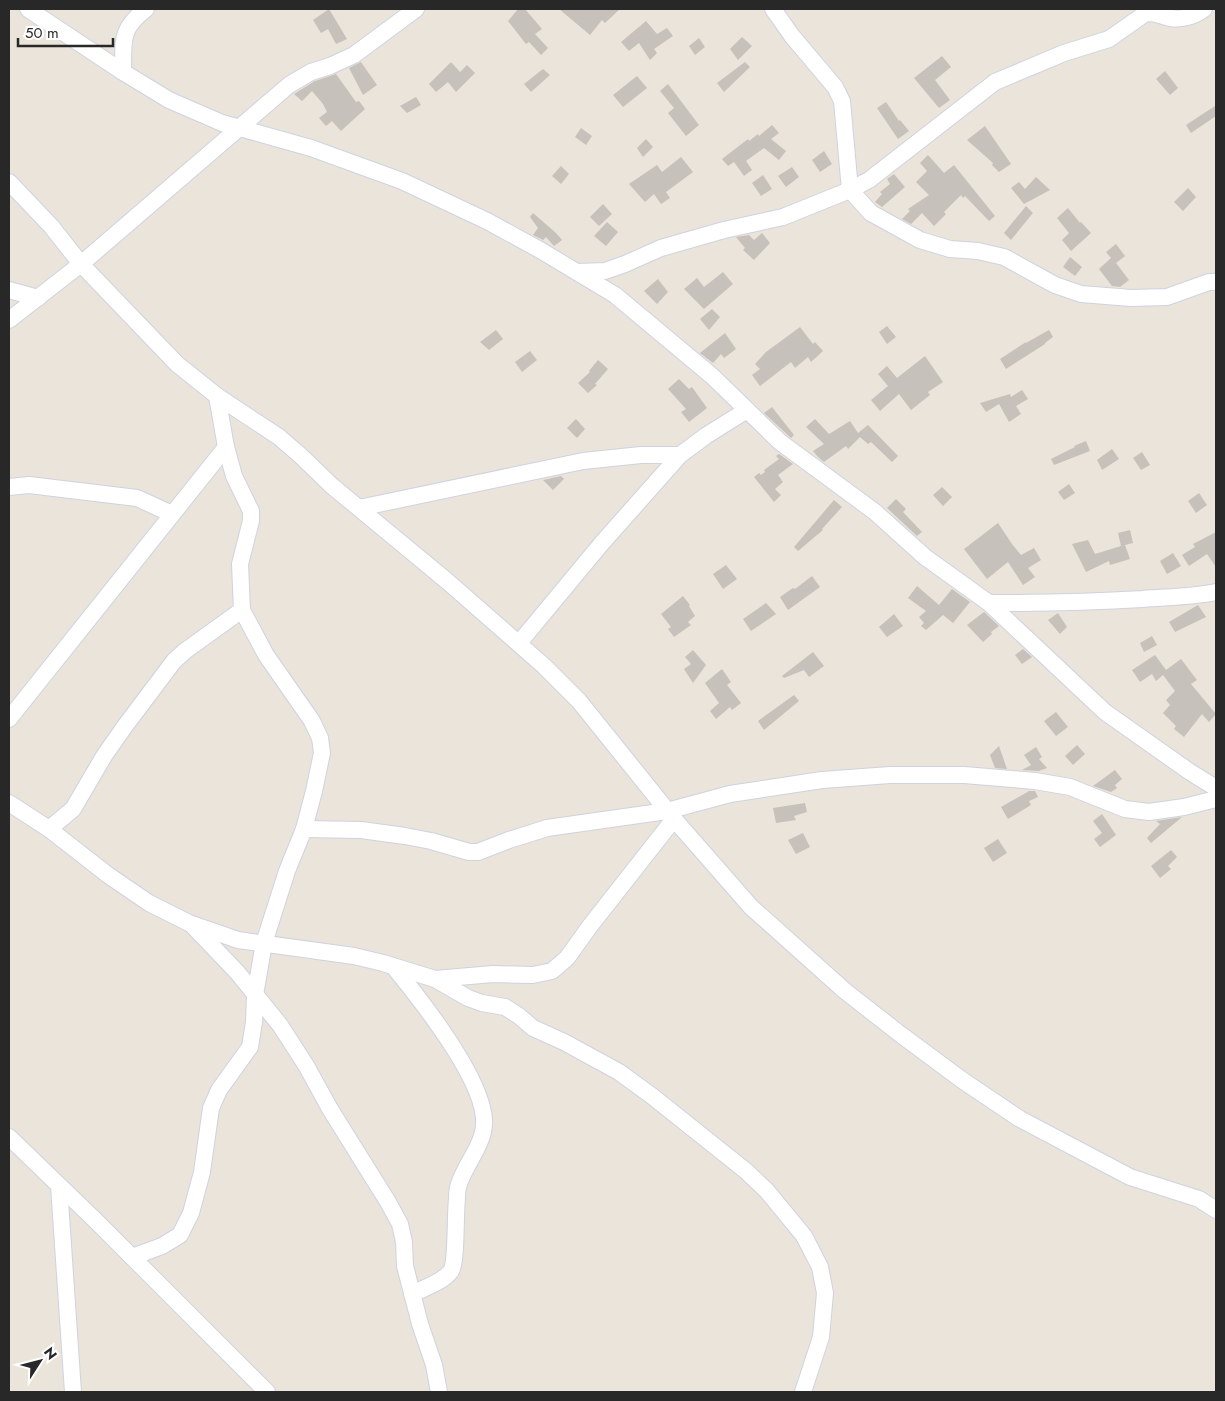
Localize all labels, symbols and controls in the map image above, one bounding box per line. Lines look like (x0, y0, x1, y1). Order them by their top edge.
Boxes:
scale bar (18, 15, 112, 47)
text: 50 m (25, 22, 59, 44)
north arrow (15, 1336, 65, 1386)
text: N (39, 1343, 62, 1364)

